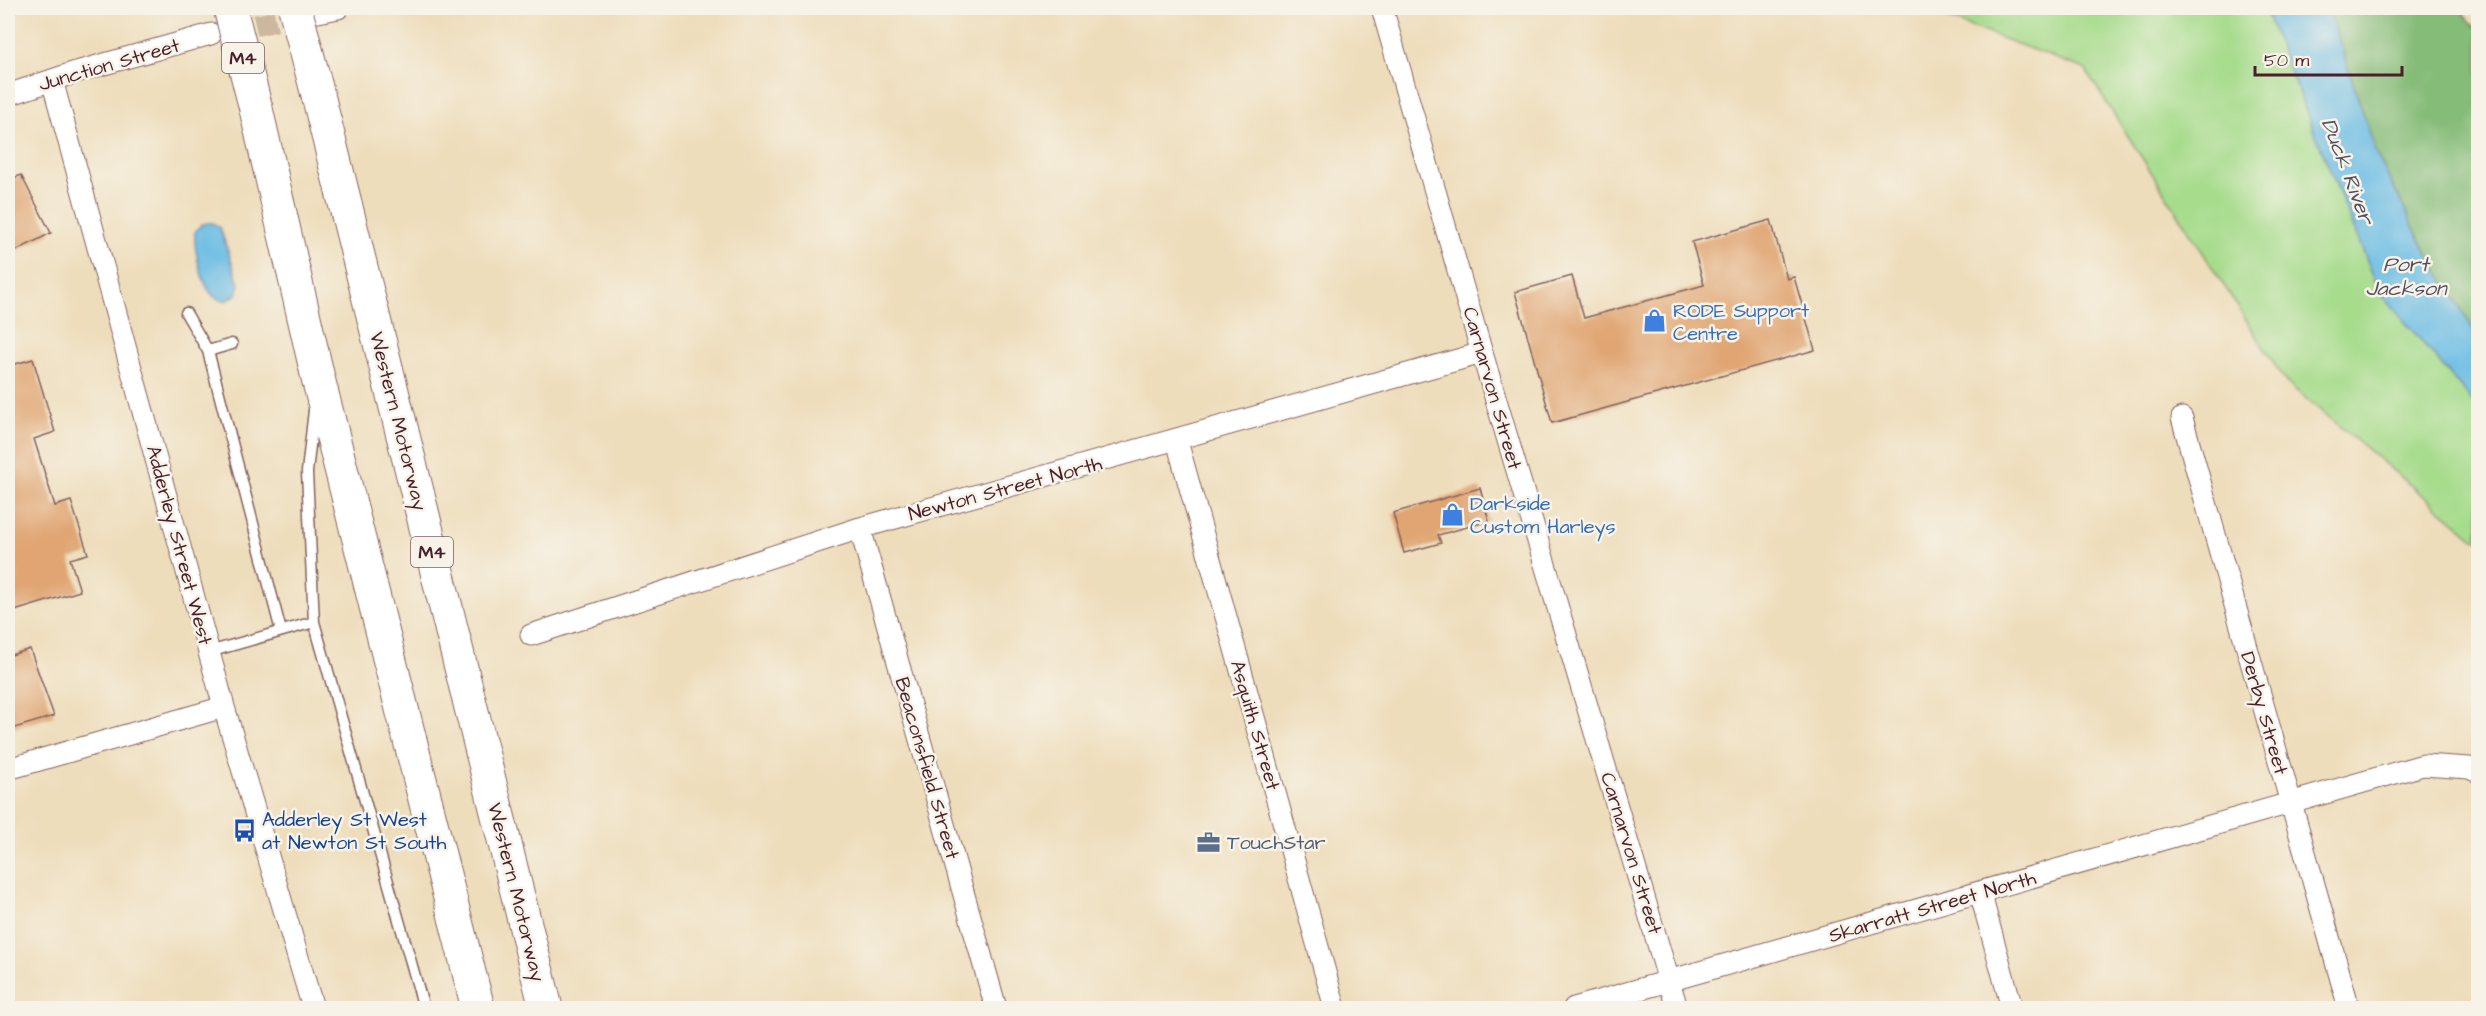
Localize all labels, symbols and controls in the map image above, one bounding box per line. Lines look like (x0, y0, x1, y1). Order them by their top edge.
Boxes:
street label: Junction Street (35, 31, 183, 98)
scale bar (2255, 39, 2402, 77)
road number: M4 (222, 43, 264, 73)
text: 50 m (2264, 48, 2309, 73)
water label: Duck River (2314, 114, 2382, 230)
water label: Port Jackson (2366, 250, 2448, 303)
place label: RODE Support Centre (1673, 297, 1809, 348)
street label: Carnarvon Street (1455, 304, 1529, 473)
shop icon: RODE Support Centre (1642, 308, 1668, 334)
street label: Western Motorway (361, 329, 434, 514)
street label: Adderley Street West (138, 442, 219, 648)
street label: Newton Street North (905, 450, 1105, 528)
place label: Darkside Custom Harleys (1470, 490, 1616, 542)
shop icon: Darkside Custom Harleys (1439, 502, 1465, 528)
road number: M4 (411, 537, 453, 567)
street label: Derby Street (2232, 648, 2295, 778)
street label: Asquith Street (1223, 657, 1287, 794)
street label: Beaconsfield Street (888, 674, 966, 862)
street label: Carnarvon Street (1593, 769, 1669, 938)
street label: Western Motorway (479, 800, 552, 985)
place label: Adderley St West at Newton St South (262, 806, 446, 857)
bus stop icon: Adderley St West at Newton St South (231, 817, 257, 843)
office icon: TouchStar (1196, 829, 1222, 855)
place label: TouchStar (1227, 829, 1326, 857)
street label: Skarratt Street North (1825, 864, 2039, 950)

